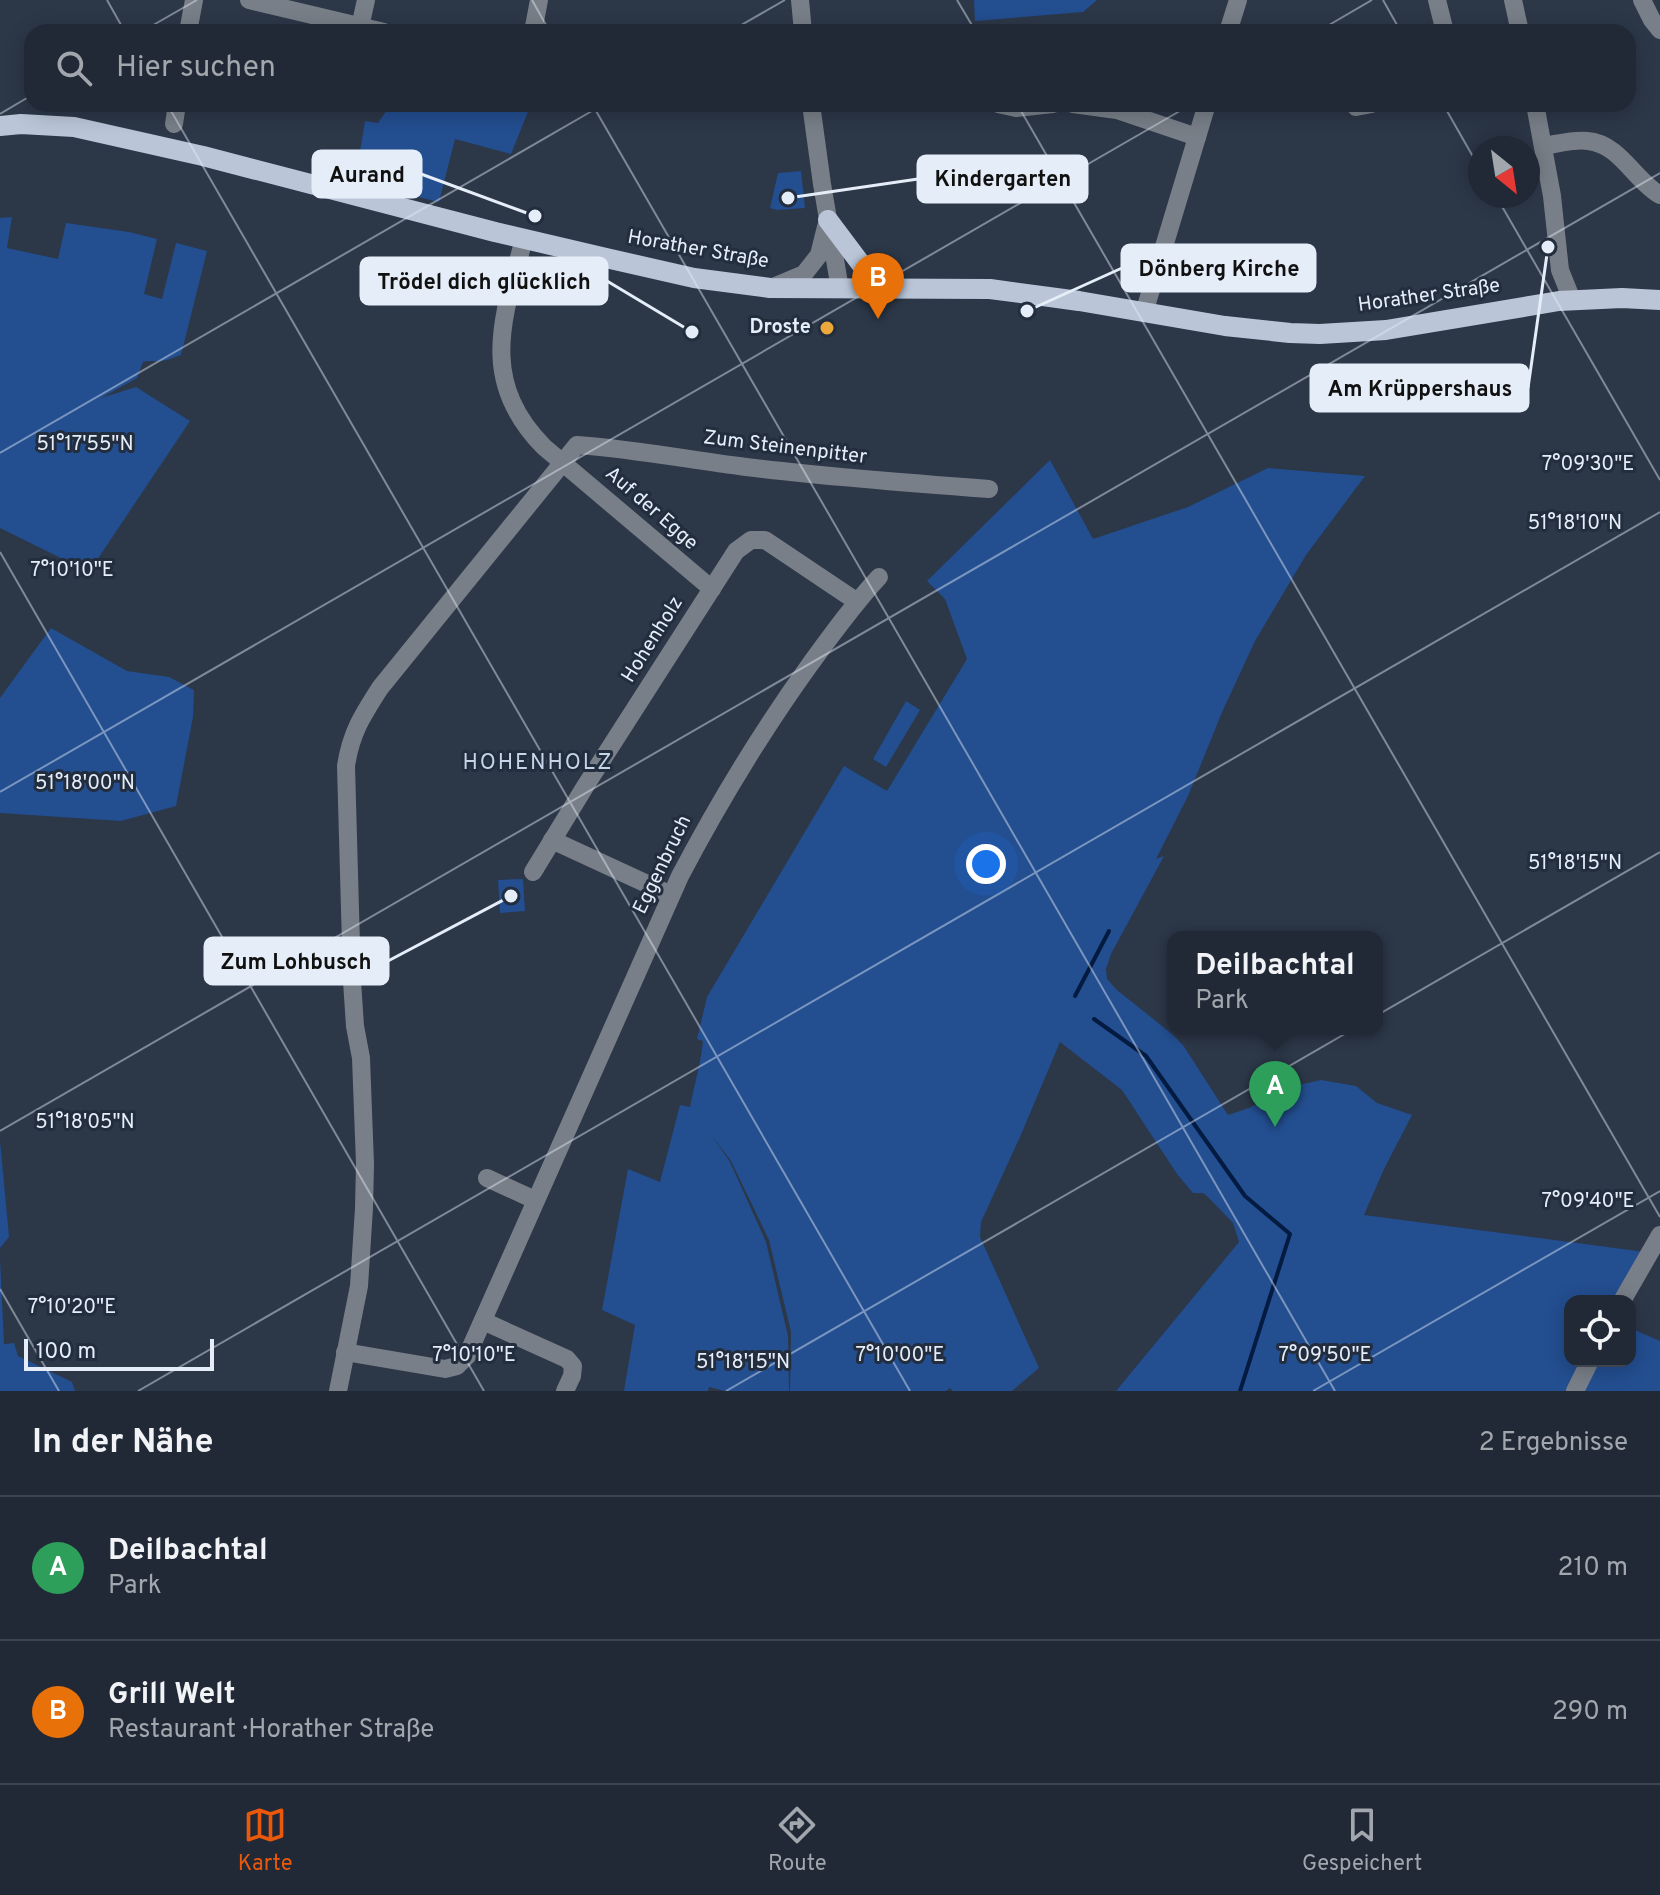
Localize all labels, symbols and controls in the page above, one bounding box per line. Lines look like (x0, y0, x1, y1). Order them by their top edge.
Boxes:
search box (24, 24, 1636, 112)
icon: search (52, 46, 96, 90)
text: Hier suchen (116, 50, 276, 87)
north arrow (1468, 136, 1540, 208)
callout: Aurand (313, 151, 421, 197)
callout: Kindergarten (918, 156, 1087, 202)
text: Aurand (329, 163, 405, 190)
text: Kindergarten (935, 167, 1071, 194)
street label: Horather Straße (625, 225, 771, 275)
callout: Dönberg Kirche (1122, 245, 1315, 291)
pin: B (852, 253, 904, 319)
text: Dönberg Kirche (1139, 257, 1299, 284)
callout: Trödel dich glücklich (361, 258, 607, 304)
text: Trödel dich glücklich (377, 270, 591, 297)
street label: Horather Straße (1356, 273, 1502, 319)
place label: Droste (749, 315, 811, 341)
marker: Droste (818, 319, 836, 337)
callout: Am Krüppershaus (1311, 365, 1528, 411)
text: Am Krüppershaus (1328, 377, 1512, 404)
street label: Zum Steinenpitter (702, 425, 869, 471)
text: 51°17'55"N (36, 432, 134, 458)
text: 7°09'30"E (1542, 452, 1634, 478)
street label: Auf der Egge (599, 461, 703, 557)
text: 51°18'10"N (1528, 511, 1622, 537)
text: 7°10'10"E (30, 558, 114, 584)
street label: Hohenholz (616, 592, 690, 688)
district label: HOHENHOLZ (462, 750, 614, 777)
text: 51°18'00"N (35, 771, 135, 797)
street label: Eggenbruch (628, 811, 698, 919)
your location (966, 844, 1006, 884)
text: 51°18'15"N (1528, 851, 1622, 877)
popup (1167, 931, 1383, 1035)
callout: Zum Lohbusch (205, 938, 388, 984)
text: Deilbachtal (1195, 948, 1355, 985)
text: Zum Lohbusch (221, 950, 372, 977)
text: Park (1195, 985, 1249, 1018)
pin: A (1249, 1061, 1301, 1127)
text: 51°18'05"N (35, 1110, 135, 1136)
text: 7°09'40"E (1542, 1189, 1634, 1215)
text: 7°10'20"E (28, 1295, 116, 1321)
map controls (1564, 1295, 1636, 1367)
button: locate (1564, 1295, 1636, 1367)
scale bar (24, 1335, 214, 1371)
text: 100 m (36, 1339, 96, 1366)
text: 7°10'10"E (432, 1343, 516, 1369)
text: 7°10'00"E (856, 1343, 944, 1369)
text: 7°09'50"E (1279, 1343, 1371, 1369)
text: 51°18'15"N (696, 1350, 790, 1376)
text: In der Nähe (32, 1422, 214, 1465)
text: 2 Ergebnisse (1479, 1427, 1628, 1460)
text: Deilbachtal (108, 1533, 268, 1570)
text: A (49, 1552, 67, 1585)
text: 210 m (1558, 1552, 1628, 1585)
text: Park (108, 1570, 162, 1603)
text: Grill Welt (108, 1677, 236, 1714)
text: B (49, 1696, 67, 1729)
text: 290 m (1552, 1696, 1628, 1729)
text: Restaurant · Horather Straße (108, 1714, 434, 1747)
tab: Karte (238, 1803, 293, 1878)
tab: Route (768, 1803, 827, 1878)
tab: Gespeichert (1302, 1803, 1422, 1878)

